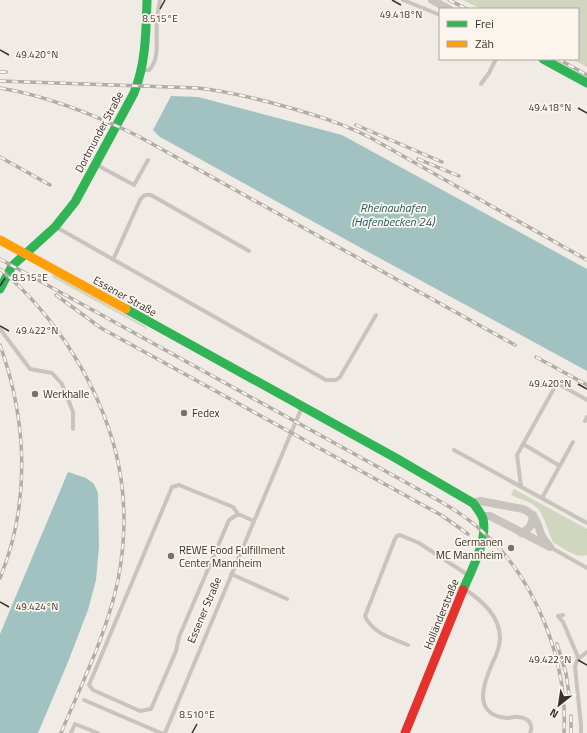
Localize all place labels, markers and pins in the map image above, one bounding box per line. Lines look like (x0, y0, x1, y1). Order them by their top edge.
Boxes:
place label: Werkhalle (43, 386, 90, 402)
marker: Werkhalle (30, 389, 40, 399)
place label: Fedex (192, 405, 219, 421)
marker: Fedex (179, 408, 189, 418)
place label: Germanen MC Mannheim (436, 534, 503, 563)
place label: REWE Food Fulfillment Center Mannheim (179, 542, 285, 571)
marker: Germanen MC Mannheim (506, 543, 516, 553)
marker: REWE Food Fulfillment Center Mannheim (166, 551, 176, 561)

